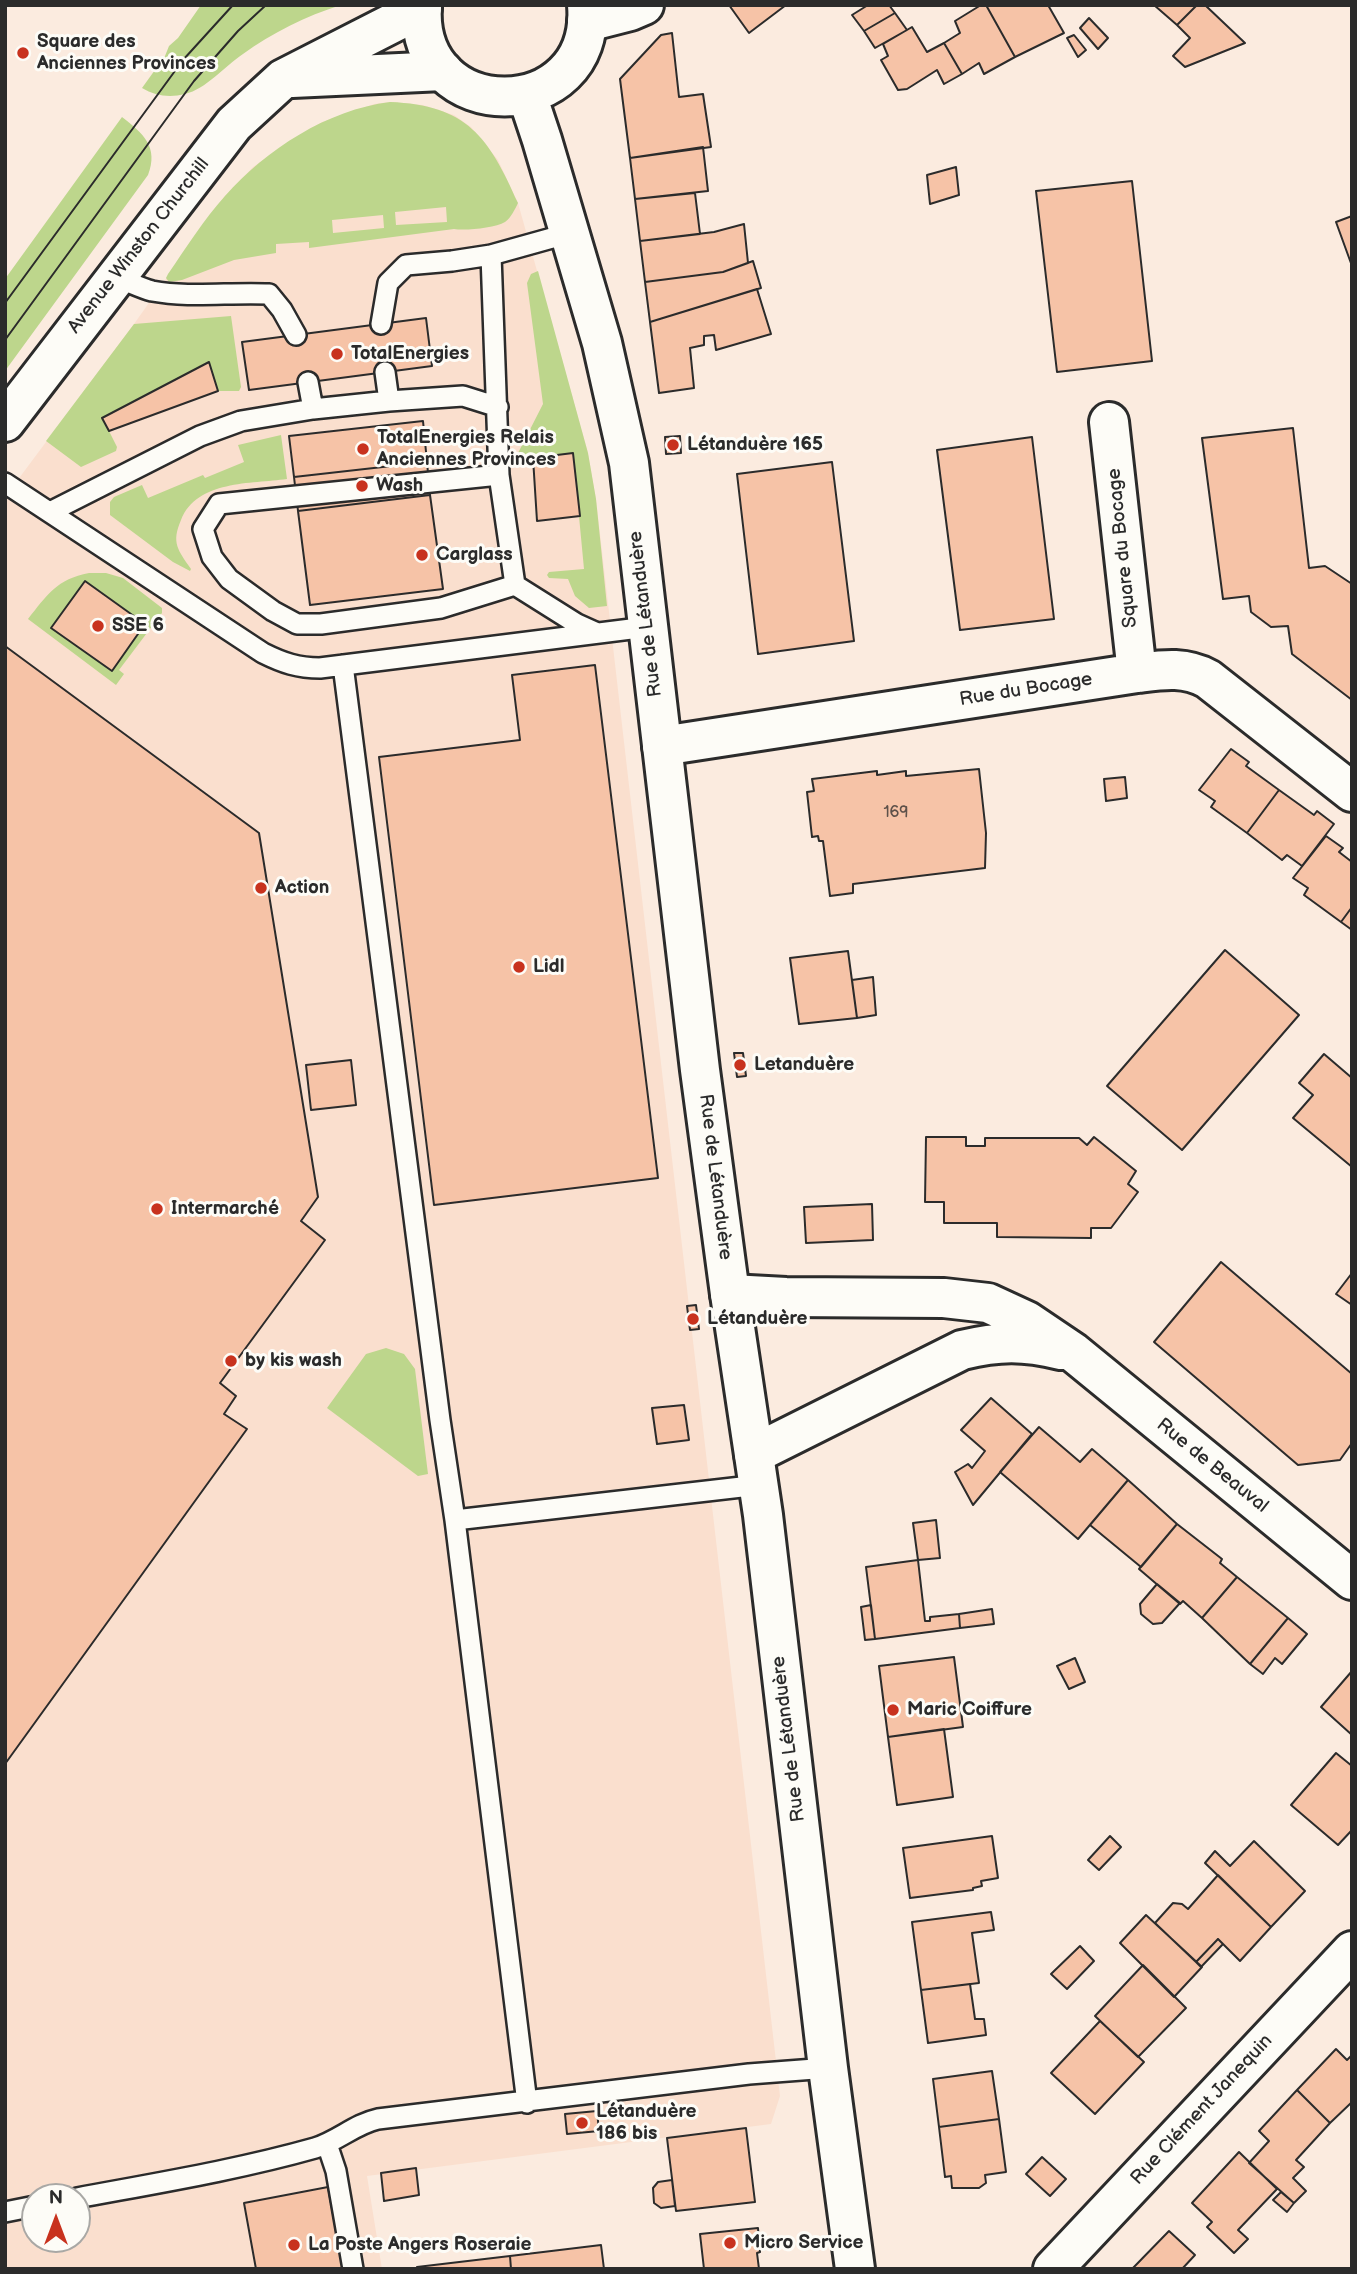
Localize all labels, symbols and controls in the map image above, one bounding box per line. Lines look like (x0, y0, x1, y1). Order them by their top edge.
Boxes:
place label: Square des Anciennes Provinces (37, 31, 216, 75)
marker: Square des Anciennes Provinces (15, 45, 31, 61)
street label: Avenue Winston Churchill (63, 154, 215, 338)
place label: TotalEnergies (351, 343, 469, 365)
marker: TotalEnergies (329, 346, 345, 362)
place label: TotalEnergies Relais Anciennes Provinces (377, 427, 556, 471)
place label: Létanduère 165 (687, 434, 823, 456)
marker: Létanduère 165 (665, 437, 681, 453)
marker: TotalEnergies Relais Anciennes Provinces (355, 441, 371, 457)
street label: Square du Bocage (1103, 467, 1143, 629)
place label: Wash (376, 475, 423, 497)
marker: Wash (354, 478, 370, 494)
street label: Rue de Létanduère (625, 530, 667, 698)
place label: Carglass (436, 544, 513, 566)
marker: Carglass (414, 547, 430, 563)
place label: SSE 6 (112, 615, 164, 637)
marker: SSE 6 (90, 618, 106, 634)
street label: Rue du Bocage (958, 668, 1094, 712)
house number: 169 (883, 803, 909, 823)
place label: Action (275, 877, 329, 899)
marker: Action (253, 880, 269, 896)
place label: Lidl (533, 956, 564, 978)
marker: Lidl (511, 959, 527, 975)
place label: Letanduère (754, 1054, 854, 1076)
marker: Letanduère (732, 1057, 748, 1073)
street label: Rue de Létanduère (694, 1093, 736, 1261)
place label: Intermarché (171, 1198, 279, 1220)
marker: Intermarché (149, 1201, 165, 1217)
place label: Létanduère (707, 1308, 807, 1330)
marker: Létanduère (685, 1311, 701, 1327)
place label: by kis wash (245, 1350, 342, 1372)
marker: by kis wash (223, 1353, 239, 1369)
street label: Rue de Beauval (1151, 1414, 1273, 1518)
street label: Rue de Létanduère (768, 1655, 810, 1823)
place label: Maric Coiffure (907, 1699, 1032, 1721)
marker: Maric Coiffure (885, 1702, 901, 1718)
street label: Rue Clément Janequin (1126, 2030, 1278, 2190)
place label: Létanduère 186 bis (596, 2101, 696, 2145)
marker: Létanduère 186 bis (574, 2115, 590, 2131)
north arrow (21, 2183, 91, 2253)
text: N (49, 2187, 63, 2210)
place label: Micro Service (744, 2232, 864, 2254)
place label: La Poste Angers Roseraie (308, 2234, 531, 2256)
marker: Micro Service (722, 2235, 738, 2251)
marker: La Poste Angers Roseraie (286, 2237, 302, 2253)

